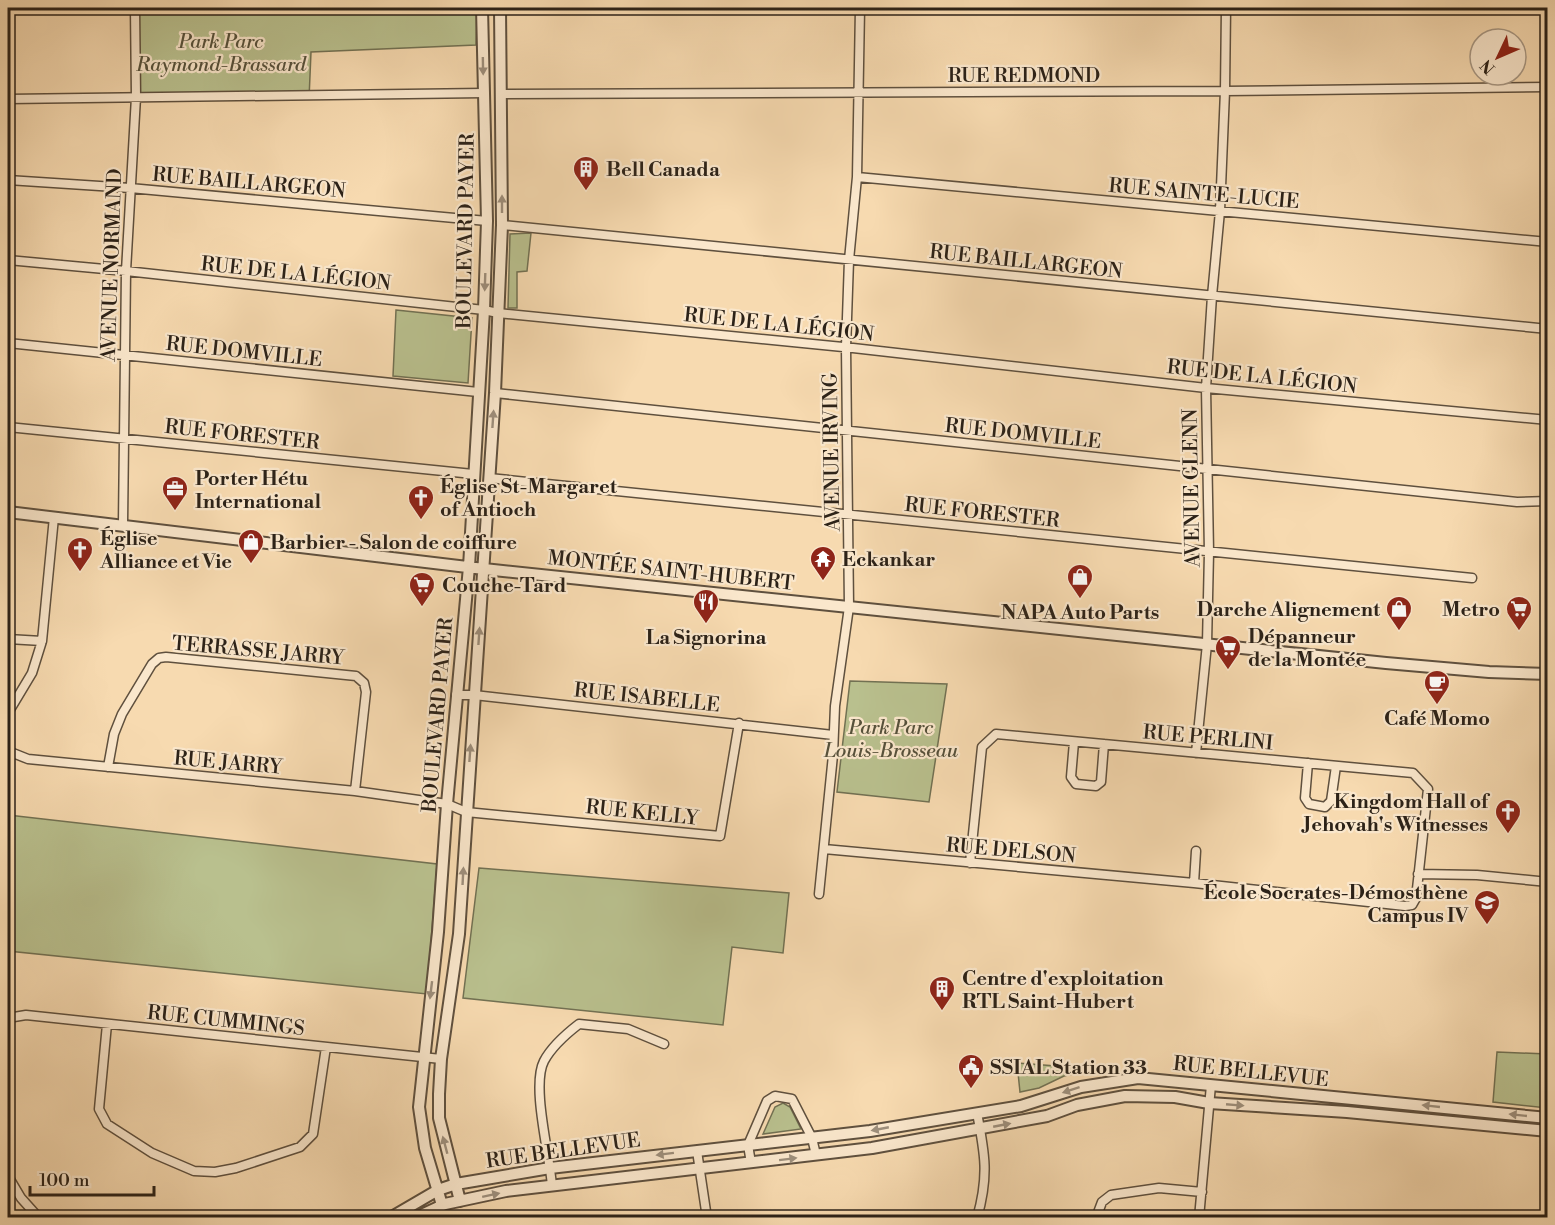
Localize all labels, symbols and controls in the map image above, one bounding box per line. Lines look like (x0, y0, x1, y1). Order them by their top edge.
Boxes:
north arrow (1468, 27, 1528, 87)
park label: Park Parc Raymond-Brassard (135, 30, 307, 78)
text: N (1476, 55, 1500, 78)
one-way arrow (479, 56, 488, 75)
street label: RUE REDMOND (948, 64, 1100, 89)
street label: BOULEVARD PAYER (452, 132, 481, 330)
building icon: Bell Canada (571, 154, 601, 192)
place label: Bell Canada (606, 158, 720, 183)
street label: RUE BAILLARGEON (151, 163, 347, 204)
street label: AVENUE NORMAND (97, 168, 128, 363)
street label: RUE SAINTE-LUCIE (1107, 174, 1300, 215)
one-way arrow (497, 194, 507, 213)
street label: RUE BAILLARGEON (928, 240, 1124, 285)
street label: RUE DE LA LÉGION (200, 251, 392, 297)
one-way arrow (480, 272, 489, 291)
street label: RUE DE LA LÉGION (683, 302, 875, 348)
street label: RUE DOMVILLE (164, 332, 323, 373)
street label: RUE DE LA LÉGION (1166, 354, 1358, 400)
street label: AVENUE IRVING (819, 372, 846, 533)
street label: AVENUE GLENN (1179, 408, 1206, 569)
one-way arrow (489, 410, 498, 429)
street label: RUE DOMVILLE (943, 414, 1102, 455)
street label: RUE FORESTER (163, 415, 322, 456)
place label: Porter Hétu International (195, 467, 321, 515)
office icon: Porter Hétu International (160, 474, 190, 512)
place label: Église St-Margaret of Antioch (440, 474, 618, 523)
church icon: Église St-Margaret of Antioch (406, 483, 436, 521)
street label: RUE FORESTER (903, 493, 1062, 534)
place label: Église Alliance et Vie (99, 526, 232, 575)
shop icon: Barbier - Salon de coiffure (236, 527, 266, 565)
place label: Barbier - Salon de coiffure (270, 531, 517, 556)
church icon: Église Alliance et Vie (65, 535, 95, 573)
temple icon: Eckankar (808, 544, 838, 582)
street label: MONTÉE SAINT-HUBERT (546, 545, 796, 597)
place label: Eckankar (842, 548, 935, 573)
shop icon: NAPA Auto Parts (1065, 562, 1095, 600)
supermarket icon: Couche-Tard (407, 570, 437, 608)
place label: Couche-Tard (442, 574, 567, 599)
restaurant icon: La Signorina (691, 587, 721, 625)
shop icon: Darche Alignement (1384, 594, 1414, 632)
supermarket icon: Metro (1504, 594, 1534, 632)
place label: Darche Alignement (1197, 598, 1381, 623)
place label: Metro (1442, 598, 1500, 623)
place label: NAPA Auto Parts (1001, 601, 1159, 626)
street label: BOULEVARD PAYER (417, 616, 460, 815)
place label: Dépanneur de la Montée (1248, 625, 1367, 673)
place label: La Signorina (646, 626, 767, 651)
one-way arrow (474, 627, 484, 646)
street label: TERRASSE JARRY (171, 632, 346, 672)
supermarket icon: Dépanneur de la Montée (1213, 633, 1243, 671)
cafe icon: Café Momo (1422, 668, 1452, 706)
street label: RUE ISABELLE (573, 678, 721, 719)
place label: Café Momo (1384, 707, 1490, 732)
park label: Park Parc Louis-Brosseau (823, 716, 959, 764)
street label: RUE PERLINI (1142, 720, 1274, 757)
one-way arrow (466, 744, 475, 763)
street label: RUE JARRY (173, 746, 284, 781)
place label: Kingdom Hall of Jehovah's Witnesses (1300, 790, 1491, 838)
street label: RUE KELLY (584, 795, 700, 832)
church icon: Kingdom Hall of Jehovah's Witnesses (1493, 797, 1523, 835)
street label: RUE DELSON (945, 833, 1077, 870)
one-way arrow (458, 866, 467, 885)
place label: École Socrates-Démosthène Campus IV (1203, 880, 1469, 929)
school or university icon: École Socrates-Démosthène Campus IV (1472, 888, 1502, 926)
place label: Centre d'exploitation RTL Saint-Hubert (962, 967, 1164, 1015)
building icon: Centre d'exploitation RTL Saint-Hubert (927, 974, 957, 1012)
one-way arrow (427, 981, 436, 1000)
street label: RUE CUMMINGS (146, 1001, 306, 1042)
public building icon: SSIAL Station 33 (956, 1052, 986, 1090)
street label: RUE BELLEVUE (1172, 1052, 1330, 1093)
place label: SSIAL Station 33 (990, 1056, 1147, 1081)
one-way arrow (1062, 1086, 1080, 1095)
one-way arrow (1225, 1100, 1244, 1110)
one-way arrow (1421, 1101, 1440, 1111)
one-way arrow (1509, 1110, 1528, 1120)
one-way arrow (992, 1120, 1011, 1129)
one-way arrow (870, 1125, 889, 1134)
street label: RUE BELLEVUE (484, 1128, 642, 1175)
one-way arrow (440, 1135, 450, 1154)
one-way arrow (656, 1150, 675, 1159)
one-way arrow (779, 1154, 798, 1163)
scale bar (30, 1159, 154, 1197)
text: 100 m (39, 1169, 90, 1192)
one-way arrow (481, 1190, 500, 1199)

